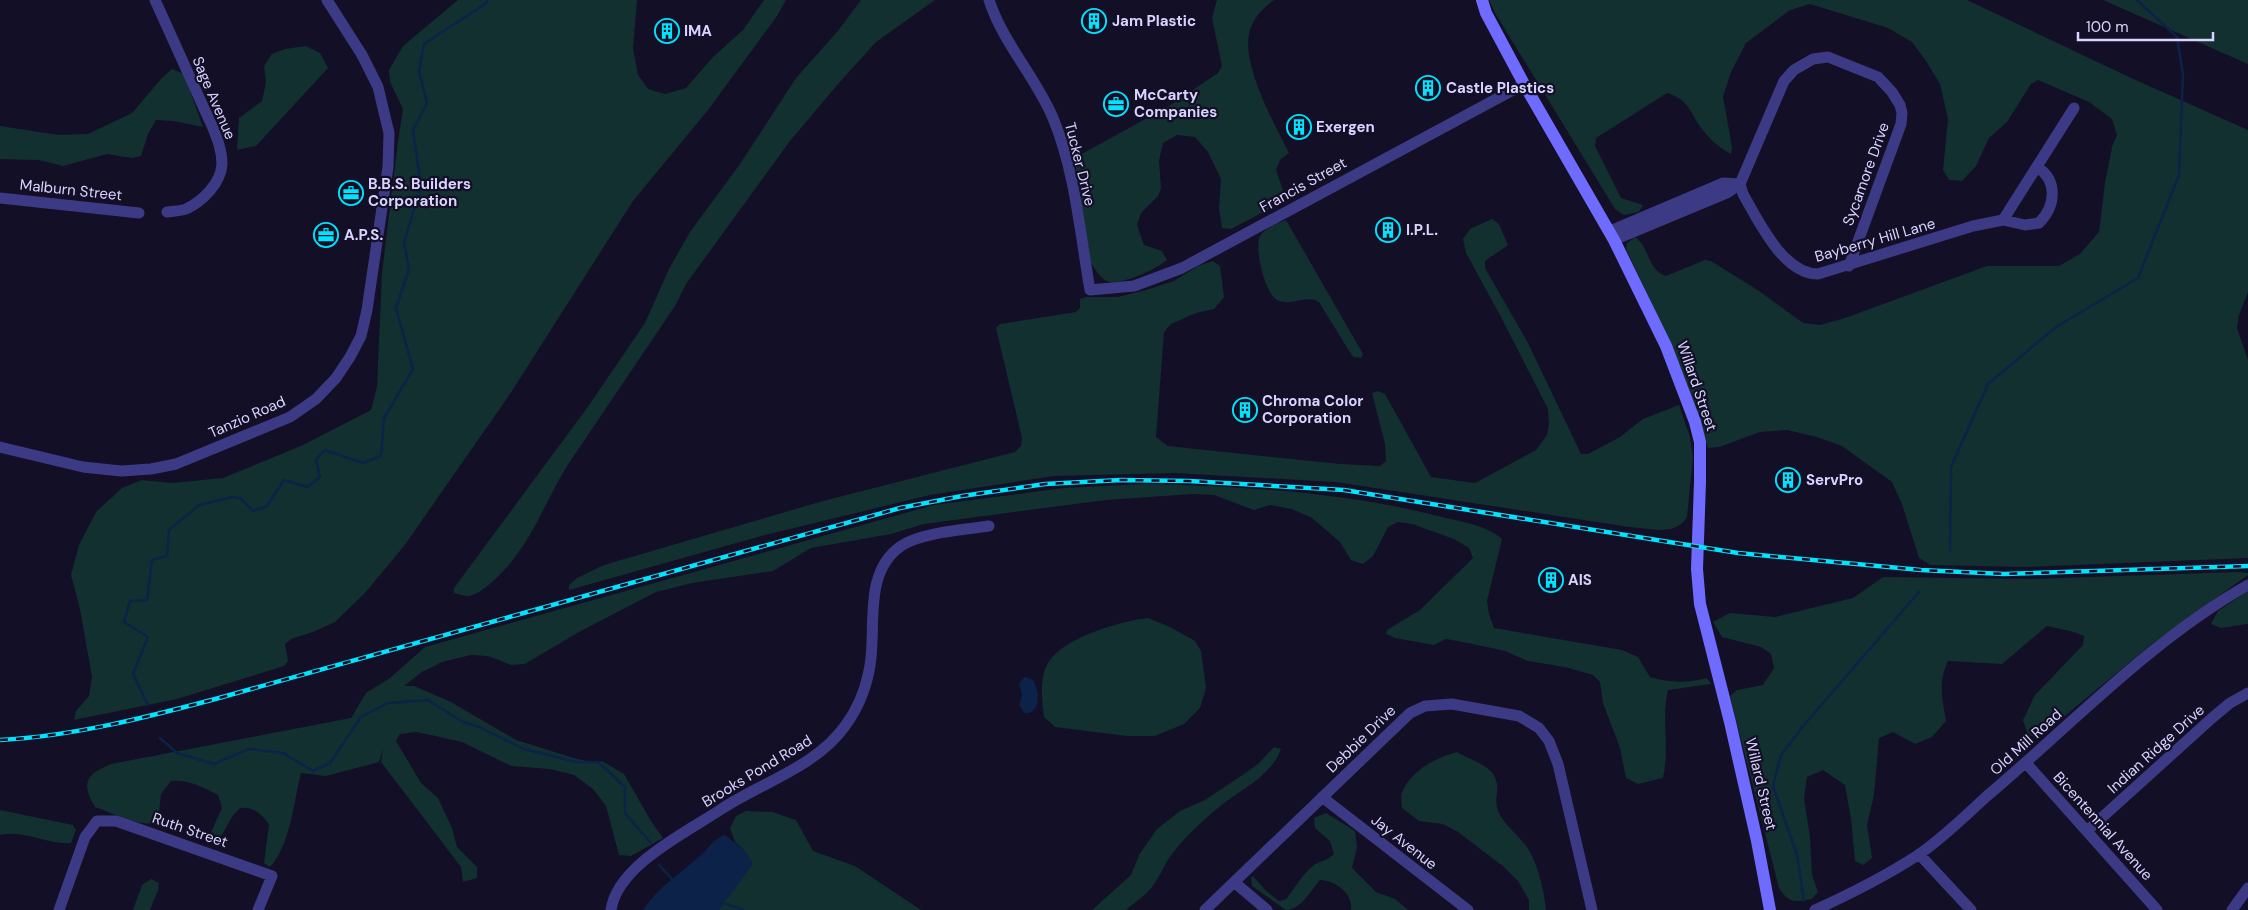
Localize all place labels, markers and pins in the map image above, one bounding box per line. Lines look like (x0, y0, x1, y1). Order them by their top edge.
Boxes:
building icon: Jam Plastic (1081, 8, 1107, 34)
place label: Jam Plastic (1112, 11, 1196, 31)
building icon: IMA (654, 18, 680, 44)
place label: IMA (684, 21, 712, 41)
building icon: Castle Plastics (1415, 75, 1441, 101)
place label: Castle Plastics (1446, 78, 1554, 98)
place label: McCarty Companies (1134, 85, 1217, 122)
office icon: McCarty Companies (1103, 91, 1129, 117)
building icon: Exergen (1286, 114, 1312, 140)
place label: Exergen (1316, 117, 1375, 137)
place label: B.B.S. Builders Corporation (368, 174, 471, 211)
office icon: B.B.S. Builders Corporation (338, 180, 364, 206)
building icon: I.P.L. (1375, 217, 1401, 243)
place label: I.P.L. (1406, 220, 1438, 240)
office icon: A.P.S. (313, 222, 339, 248)
place label: A.P.S. (344, 225, 383, 245)
place label: Chroma Color Corporation (1262, 391, 1363, 428)
building icon: Chroma Color Corporation (1232, 397, 1258, 423)
building icon: ServPro (1775, 467, 1801, 493)
place label: ServPro (1806, 470, 1863, 490)
building icon: AIS (1538, 567, 1564, 593)
place label: AIS (1568, 570, 1592, 590)

